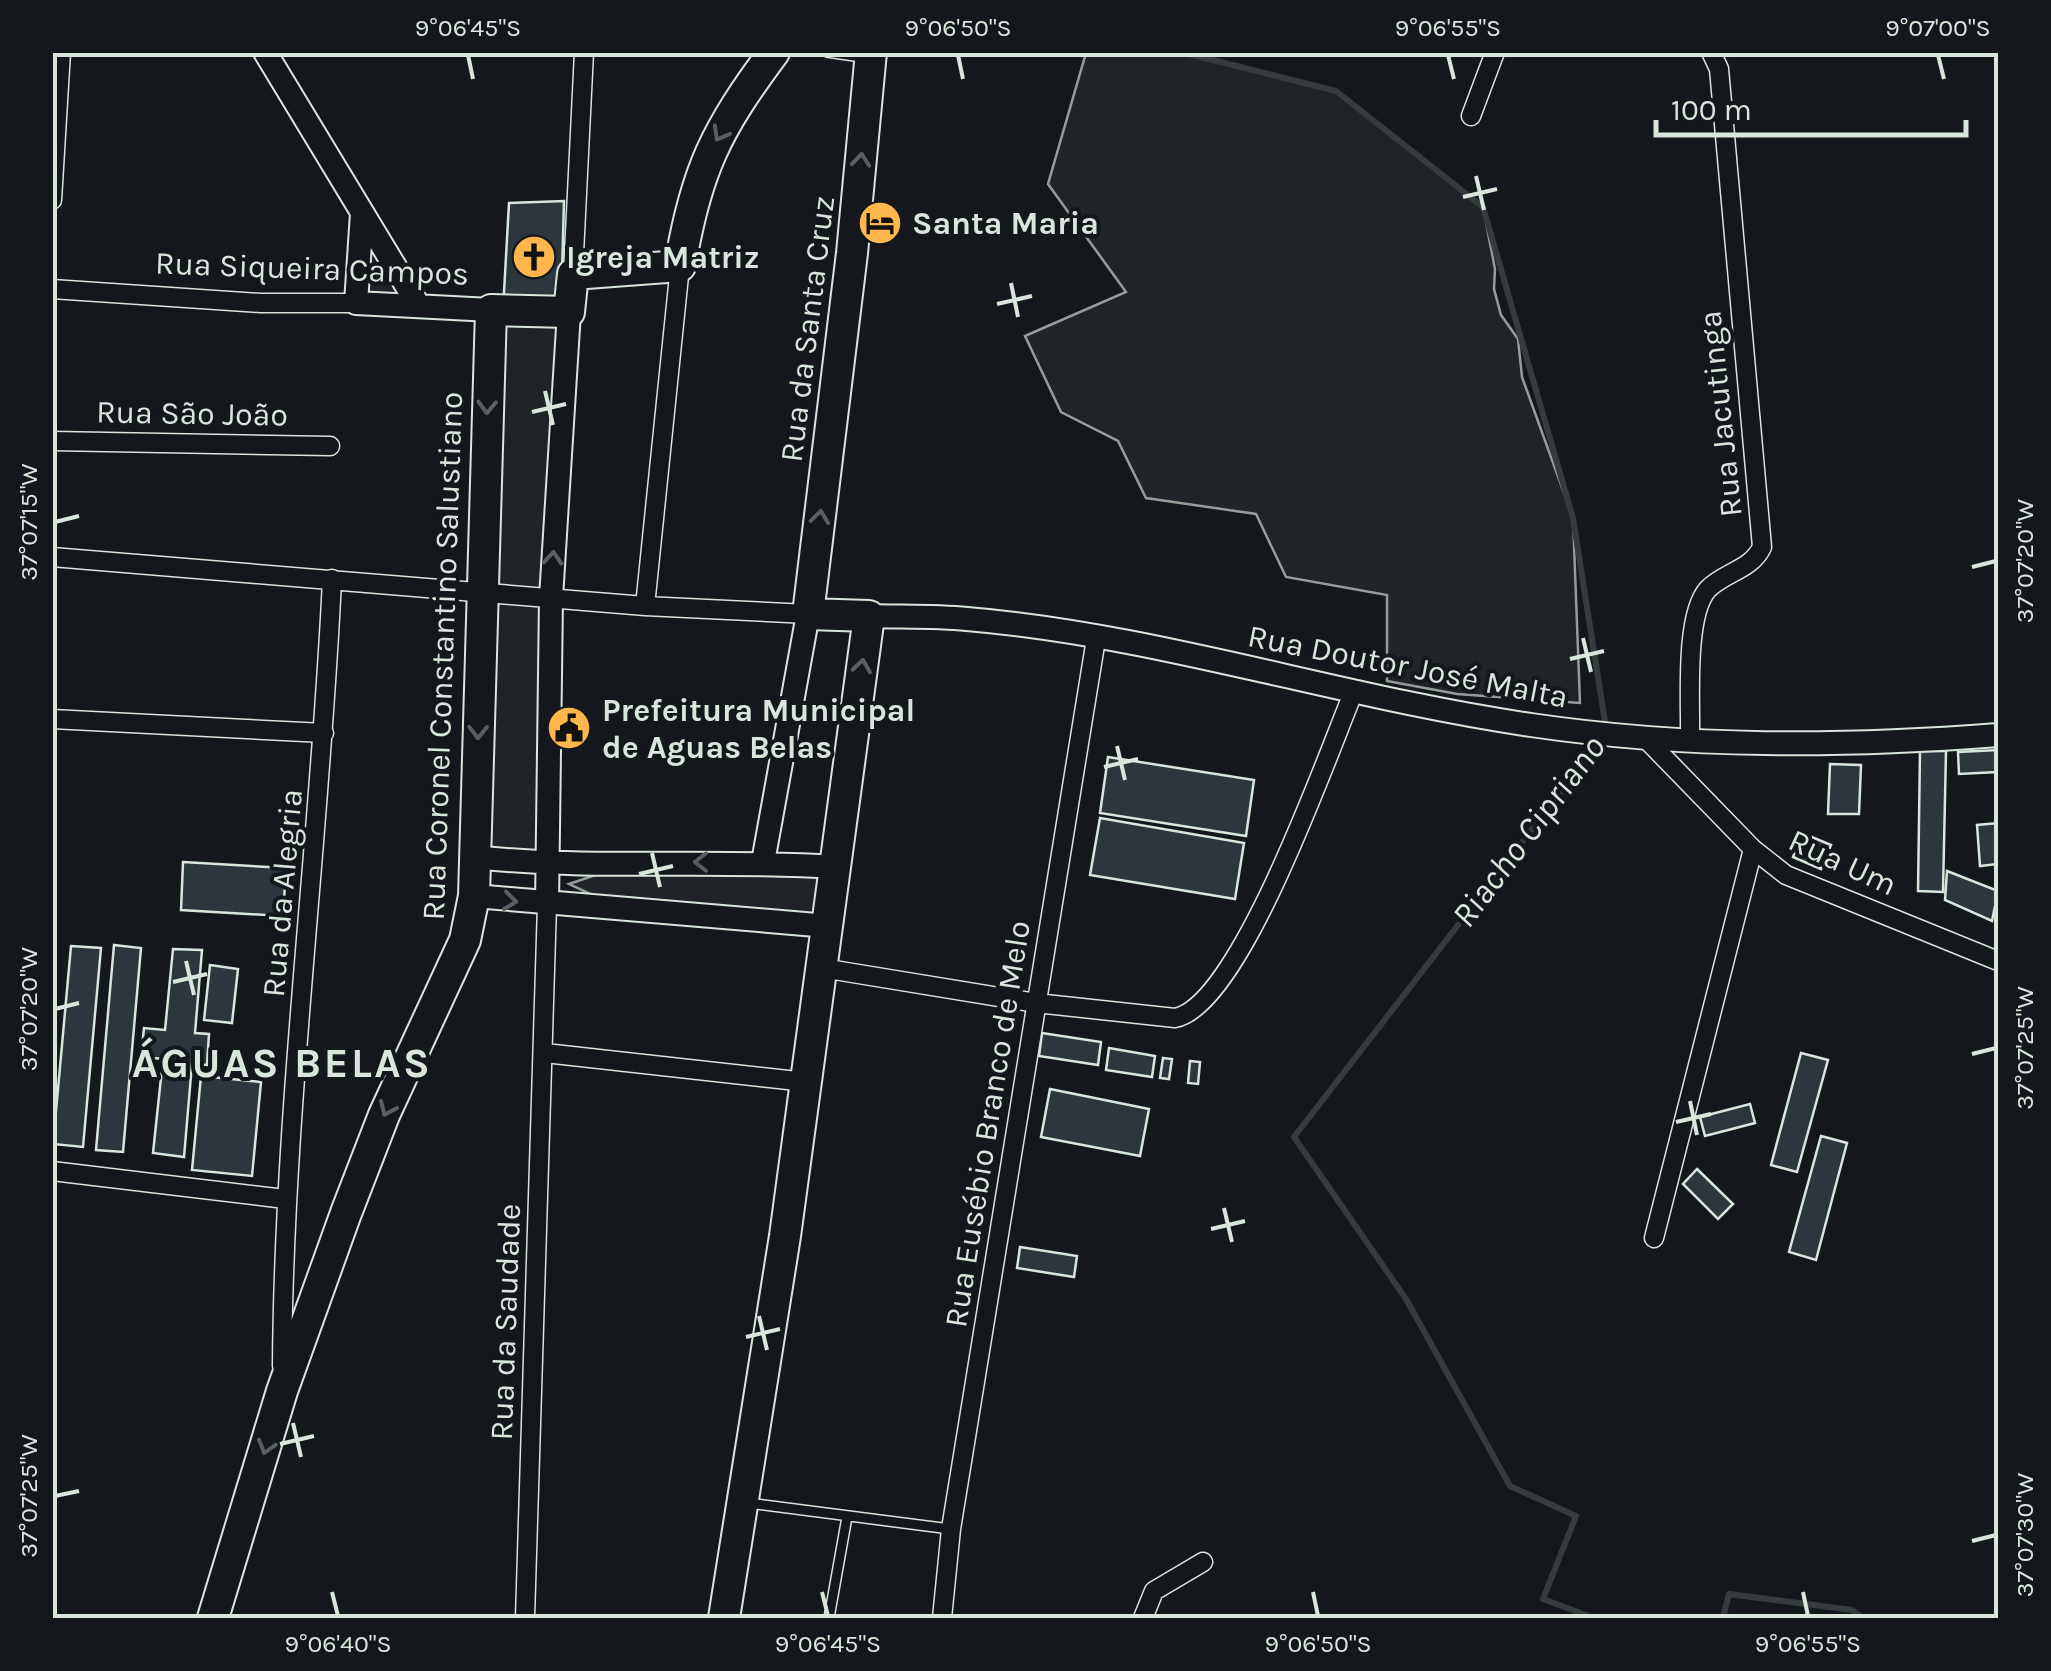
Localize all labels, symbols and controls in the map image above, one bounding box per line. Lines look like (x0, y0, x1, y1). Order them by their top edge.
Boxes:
text: 9°06'45"S (415, 13, 521, 42)
text: 9°06'50"S (904, 13, 1012, 42)
text: 9°06'55"S (1395, 13, 1501, 42)
text: 9°07'00"S (1885, 13, 1991, 42)
scale bar (1656, 75, 1966, 137)
text: 100 m (1671, 92, 1752, 128)
one-way arrow (713, 123, 733, 141)
one-way arrow (850, 151, 871, 167)
street label: Rua da Santa Cruz (773, 194, 842, 464)
hotel icon: Santa Maria (857, 200, 903, 246)
place label: Santa Maria (912, 205, 1099, 242)
church icon: Igreja Matriz (511, 234, 557, 280)
place label: Igreja Matriz (566, 239, 760, 276)
street label: Rua Siqueira Campos (154, 245, 470, 292)
street label: Rua Jacutinga (1691, 309, 1750, 519)
street label: Rua Coronel Constantino Salustiano (415, 391, 470, 921)
street label: Rua São João (96, 393, 288, 434)
one-way arrow (477, 400, 498, 416)
text: 37°07'15"W (14, 463, 43, 581)
text: 37°07'20"W (2010, 499, 2039, 623)
one-way arrow (809, 509, 830, 525)
one-way arrow (542, 549, 563, 565)
street label: Rua Doutor José Malta (1245, 617, 1571, 716)
one-way arrow (851, 658, 872, 675)
place label: Prefeitura Municipal de Aguas Belas (602, 692, 915, 766)
public building icon: Prefeitura Municipal de Aguas Belas (546, 705, 592, 751)
one-way arrow (468, 724, 489, 740)
water label: Riacho Cipriano (1443, 728, 1614, 935)
street label: Rua da Alegria (255, 787, 310, 999)
street label: Rua Um (1783, 821, 1903, 904)
one-way arrow (693, 851, 708, 873)
one-way arrow (503, 890, 519, 911)
street label: Rua Eusébio Branco de Melo (937, 918, 1038, 1330)
text: 37°07'20"W (14, 947, 43, 1071)
text: 37°07'25"W (2010, 986, 2039, 1110)
district label: ÁGUAS BELAS (132, 1037, 432, 1088)
one-way arrow (380, 1099, 400, 1117)
street label: Rua da Saudade (483, 1203, 528, 1441)
text: 37°07'25"W (14, 1434, 43, 1558)
one-way arrow (256, 1438, 277, 1456)
text: 37°07'30"W (2010, 1473, 2039, 1597)
text: 9°06'40"S (284, 1629, 392, 1658)
text: 9°06'45"S (775, 1629, 881, 1658)
text: 9°06'50"S (1264, 1629, 1372, 1658)
text: 9°06'55"S (1755, 1629, 1861, 1658)

